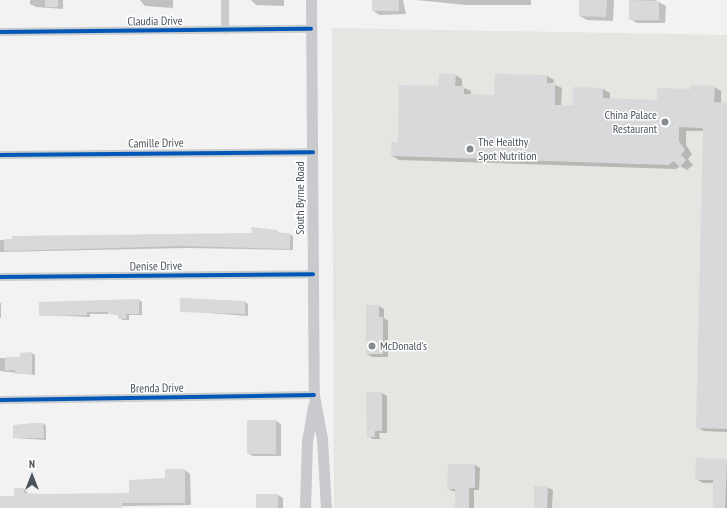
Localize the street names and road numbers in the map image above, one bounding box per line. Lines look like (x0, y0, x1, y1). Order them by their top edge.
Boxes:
street label: Claudia Drive (127, 13, 183, 29)
street label: Camille Drive (128, 135, 184, 151)
street label: South Byrne Road (293, 161, 307, 235)
street label: Denise Drive (130, 258, 182, 274)
street label: Brenda Drive (130, 380, 184, 396)

